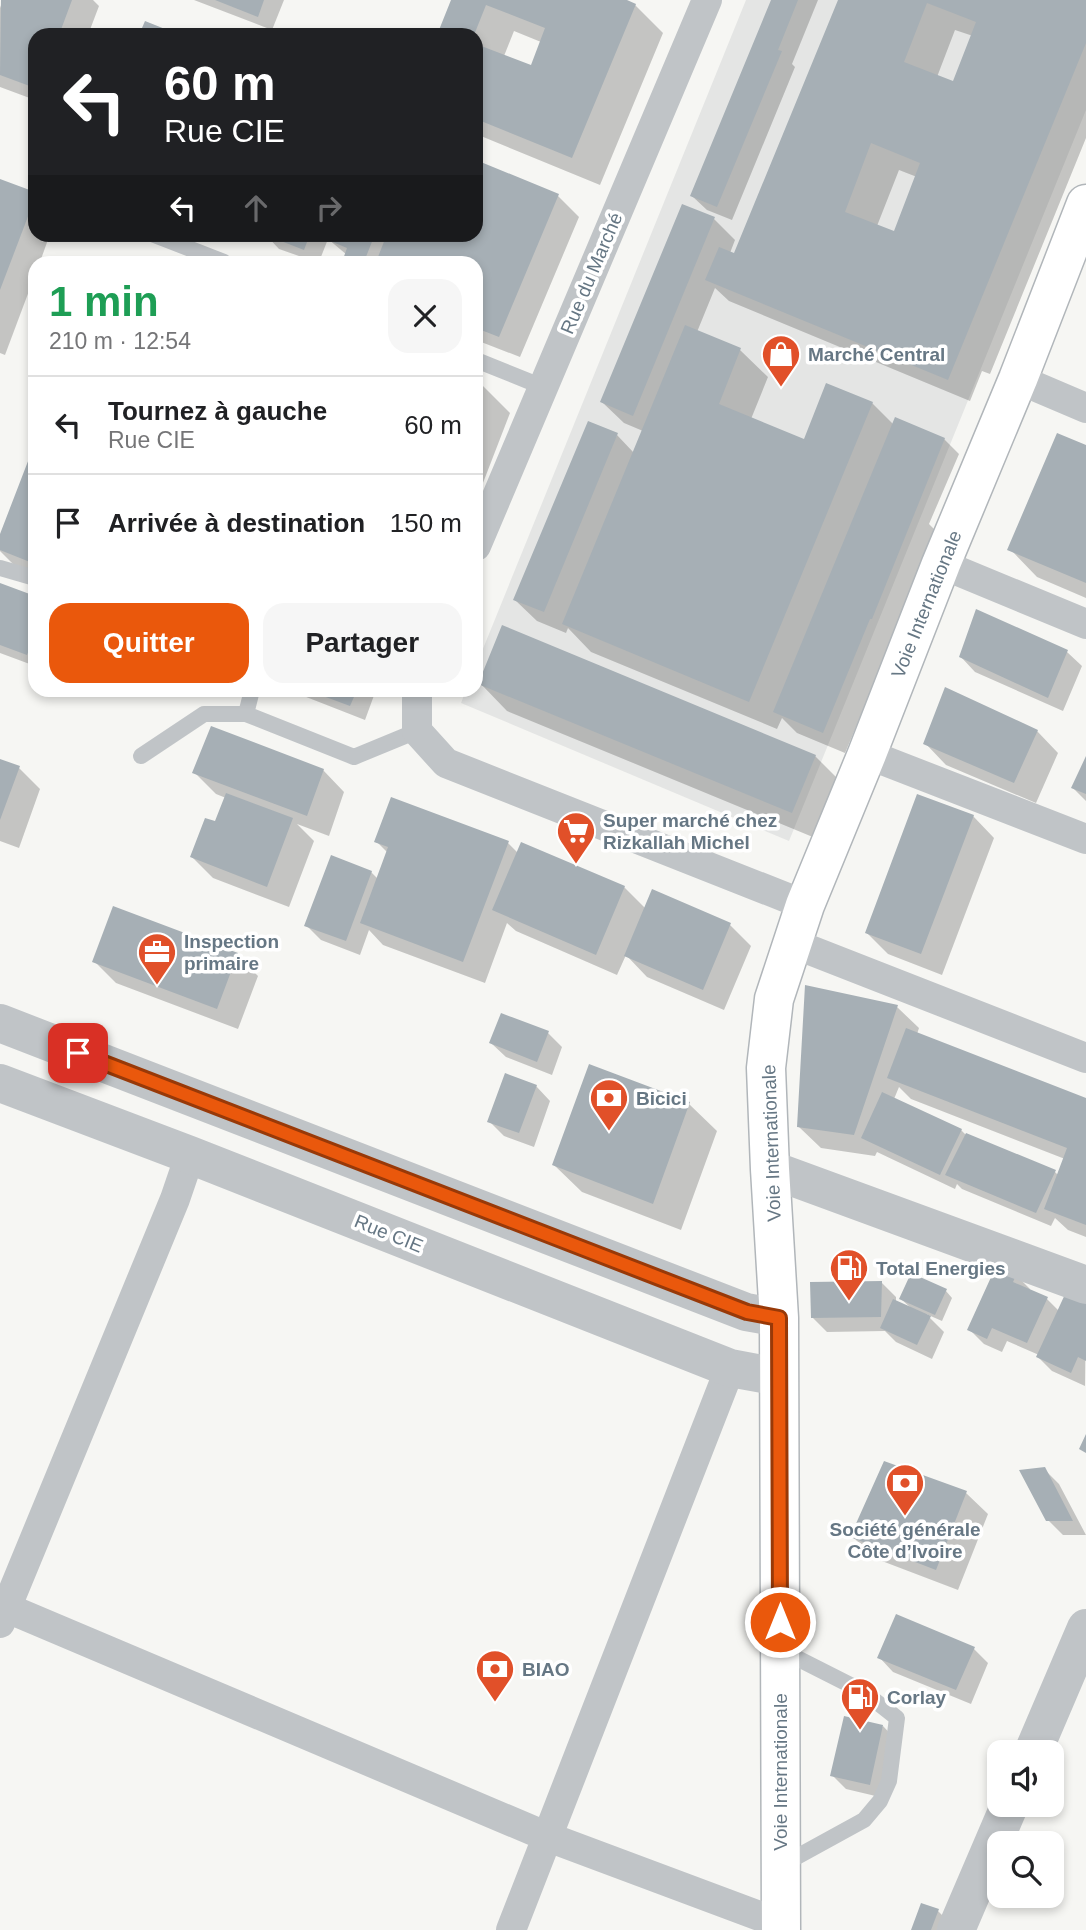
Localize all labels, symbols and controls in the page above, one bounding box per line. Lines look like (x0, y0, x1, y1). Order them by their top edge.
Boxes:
icon: left (49, 56, 140, 147)
text: 60 m (164, 56, 276, 110)
text: Rue CIE (164, 113, 285, 149)
icon: left (164, 189, 202, 227)
icon: ahead (237, 189, 275, 227)
icon: right (310, 189, 348, 227)
street label: Rue du Marché (556, 209, 627, 337)
text: 1 min (49, 278, 159, 325)
button: close (388, 279, 462, 353)
text: 210 m · 12:54 (49, 328, 191, 354)
shop icon: Marché Central (760, 333, 802, 388)
place label: Marché Central (808, 344, 945, 365)
text: Tournez à gauche (108, 396, 327, 426)
icon: left (49, 406, 87, 444)
text: 60 m (404, 410, 462, 440)
text: Rue CIE (108, 427, 195, 453)
icon: arrive (49, 504, 87, 542)
text: Arrivée à destination (108, 508, 365, 538)
text: 150 m (390, 508, 462, 538)
street label: Voie Internationale (887, 527, 966, 681)
button: Quitter (49, 603, 249, 683)
button: Partager (263, 603, 462, 683)
supermarket icon: Super marché chez Rizkallah Michel (555, 810, 597, 865)
place label: Super marché chez Rizkallah Michel (603, 810, 777, 853)
office icon: Inspection primaire (136, 931, 178, 986)
place label: Inspection primaire (184, 931, 279, 974)
pin (48, 1023, 108, 1083)
icon: arrive (59, 1034, 97, 1072)
street label: Voie Internationale (758, 1064, 785, 1222)
bank icon: Bicici (588, 1077, 630, 1132)
place label: Bicici (636, 1088, 687, 1109)
street label: Rue CIE (352, 1210, 426, 1257)
fuel station icon: Total Energies (828, 1247, 870, 1302)
place label: Total Energies (876, 1258, 1006, 1279)
bank icon: Société générale Côte d’Ivoire (884, 1462, 926, 1517)
place label: Société générale Côte d’Ivoire (829, 1519, 981, 1562)
position arrow (743, 1585, 817, 1659)
bank icon: BIAO (474, 1648, 516, 1703)
place label: BIAO (522, 1659, 570, 1680)
fuel station icon: Corlay (839, 1676, 881, 1731)
place label: Corlay (887, 1687, 947, 1708)
street label: Voie Internationale (770, 1693, 791, 1851)
map controls (987, 1740, 1064, 1908)
button: sound (987, 1740, 1064, 1817)
button: search (987, 1831, 1064, 1908)

